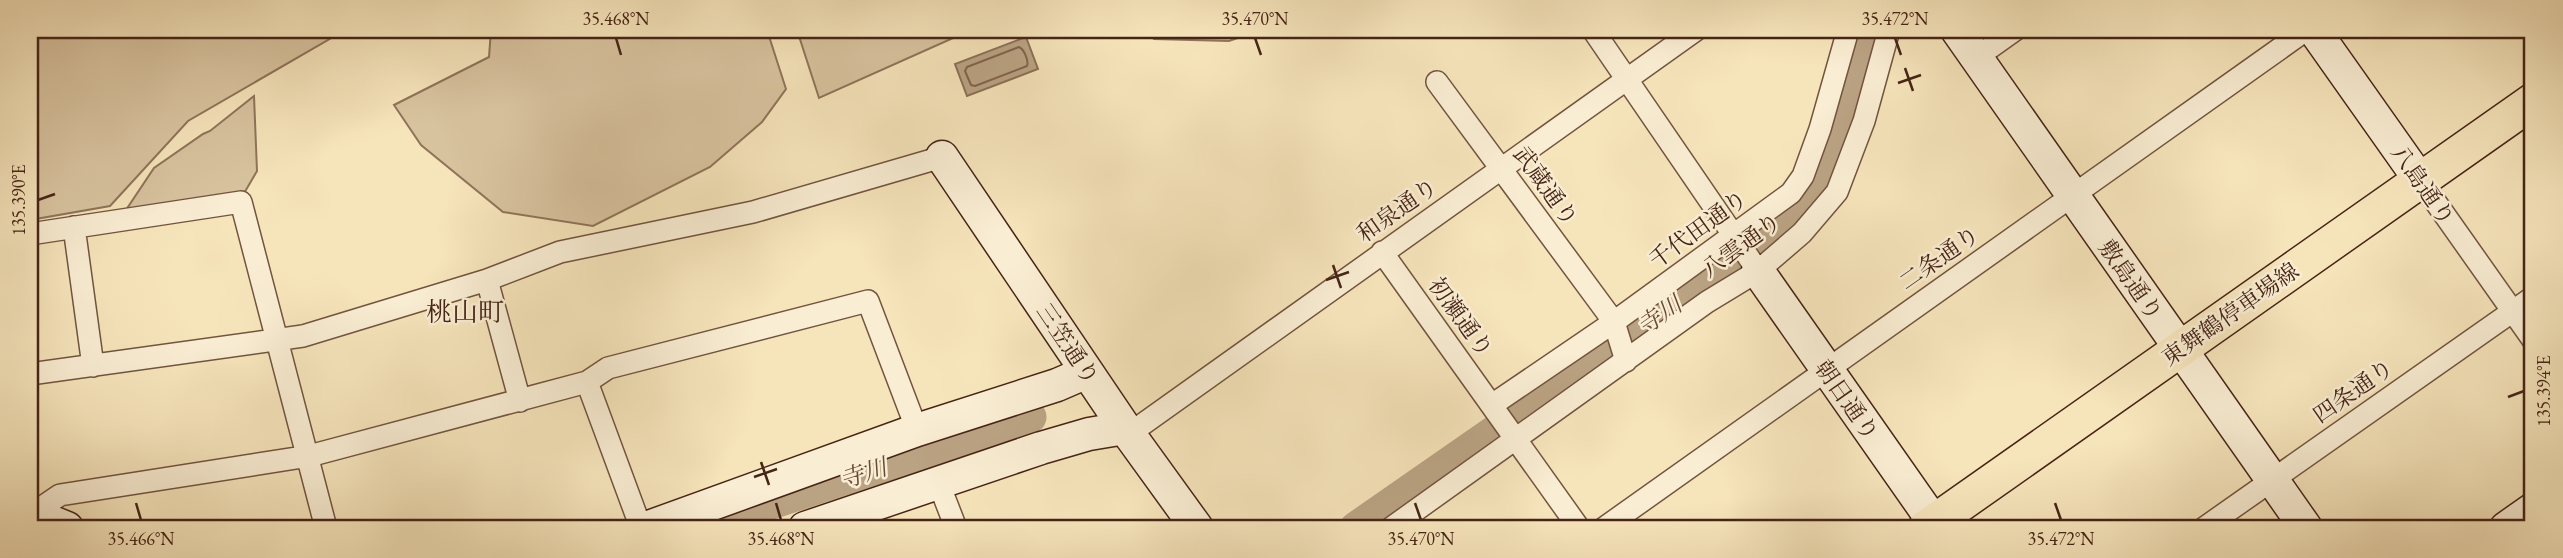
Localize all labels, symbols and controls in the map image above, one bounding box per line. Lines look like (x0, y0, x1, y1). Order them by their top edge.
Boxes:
text: 35.468°N (583, 7, 650, 30)
text: 35.470°N (1222, 7, 1289, 30)
text: 35.472°N (1862, 7, 1929, 30)
street label: 八島通り (2384, 139, 2462, 231)
street label: 武蔵通り (1507, 140, 1585, 232)
text: 135.390°E (7, 164, 30, 236)
street label: 和泉通り (1351, 171, 1443, 249)
street label: 千代田通り (1643, 183, 1753, 275)
street label: 八雲通り (1695, 206, 1787, 284)
street label: 二条通り (1893, 219, 1985, 297)
street label: 敷島通り (2092, 234, 2170, 326)
street label: 東舞鶴停車場線 (2155, 256, 2305, 372)
street label: 初瀬通り (1422, 271, 1500, 363)
water label: 寺川 (1630, 287, 1690, 341)
district label: 桃山町 (426, 295, 504, 329)
street label: 三笠通り (1030, 297, 1106, 391)
street label: 四条通り (2307, 352, 2399, 430)
street label: 朝日通り (1808, 354, 1886, 446)
text: 135.394°E (2532, 355, 2555, 427)
water label: 寺川 (835, 450, 893, 495)
text: 35.466°N (108, 527, 175, 550)
text: 35.468°N (748, 527, 815, 550)
text: 35.470°N (1388, 527, 1455, 550)
text: 35.472°N (2028, 527, 2095, 550)

